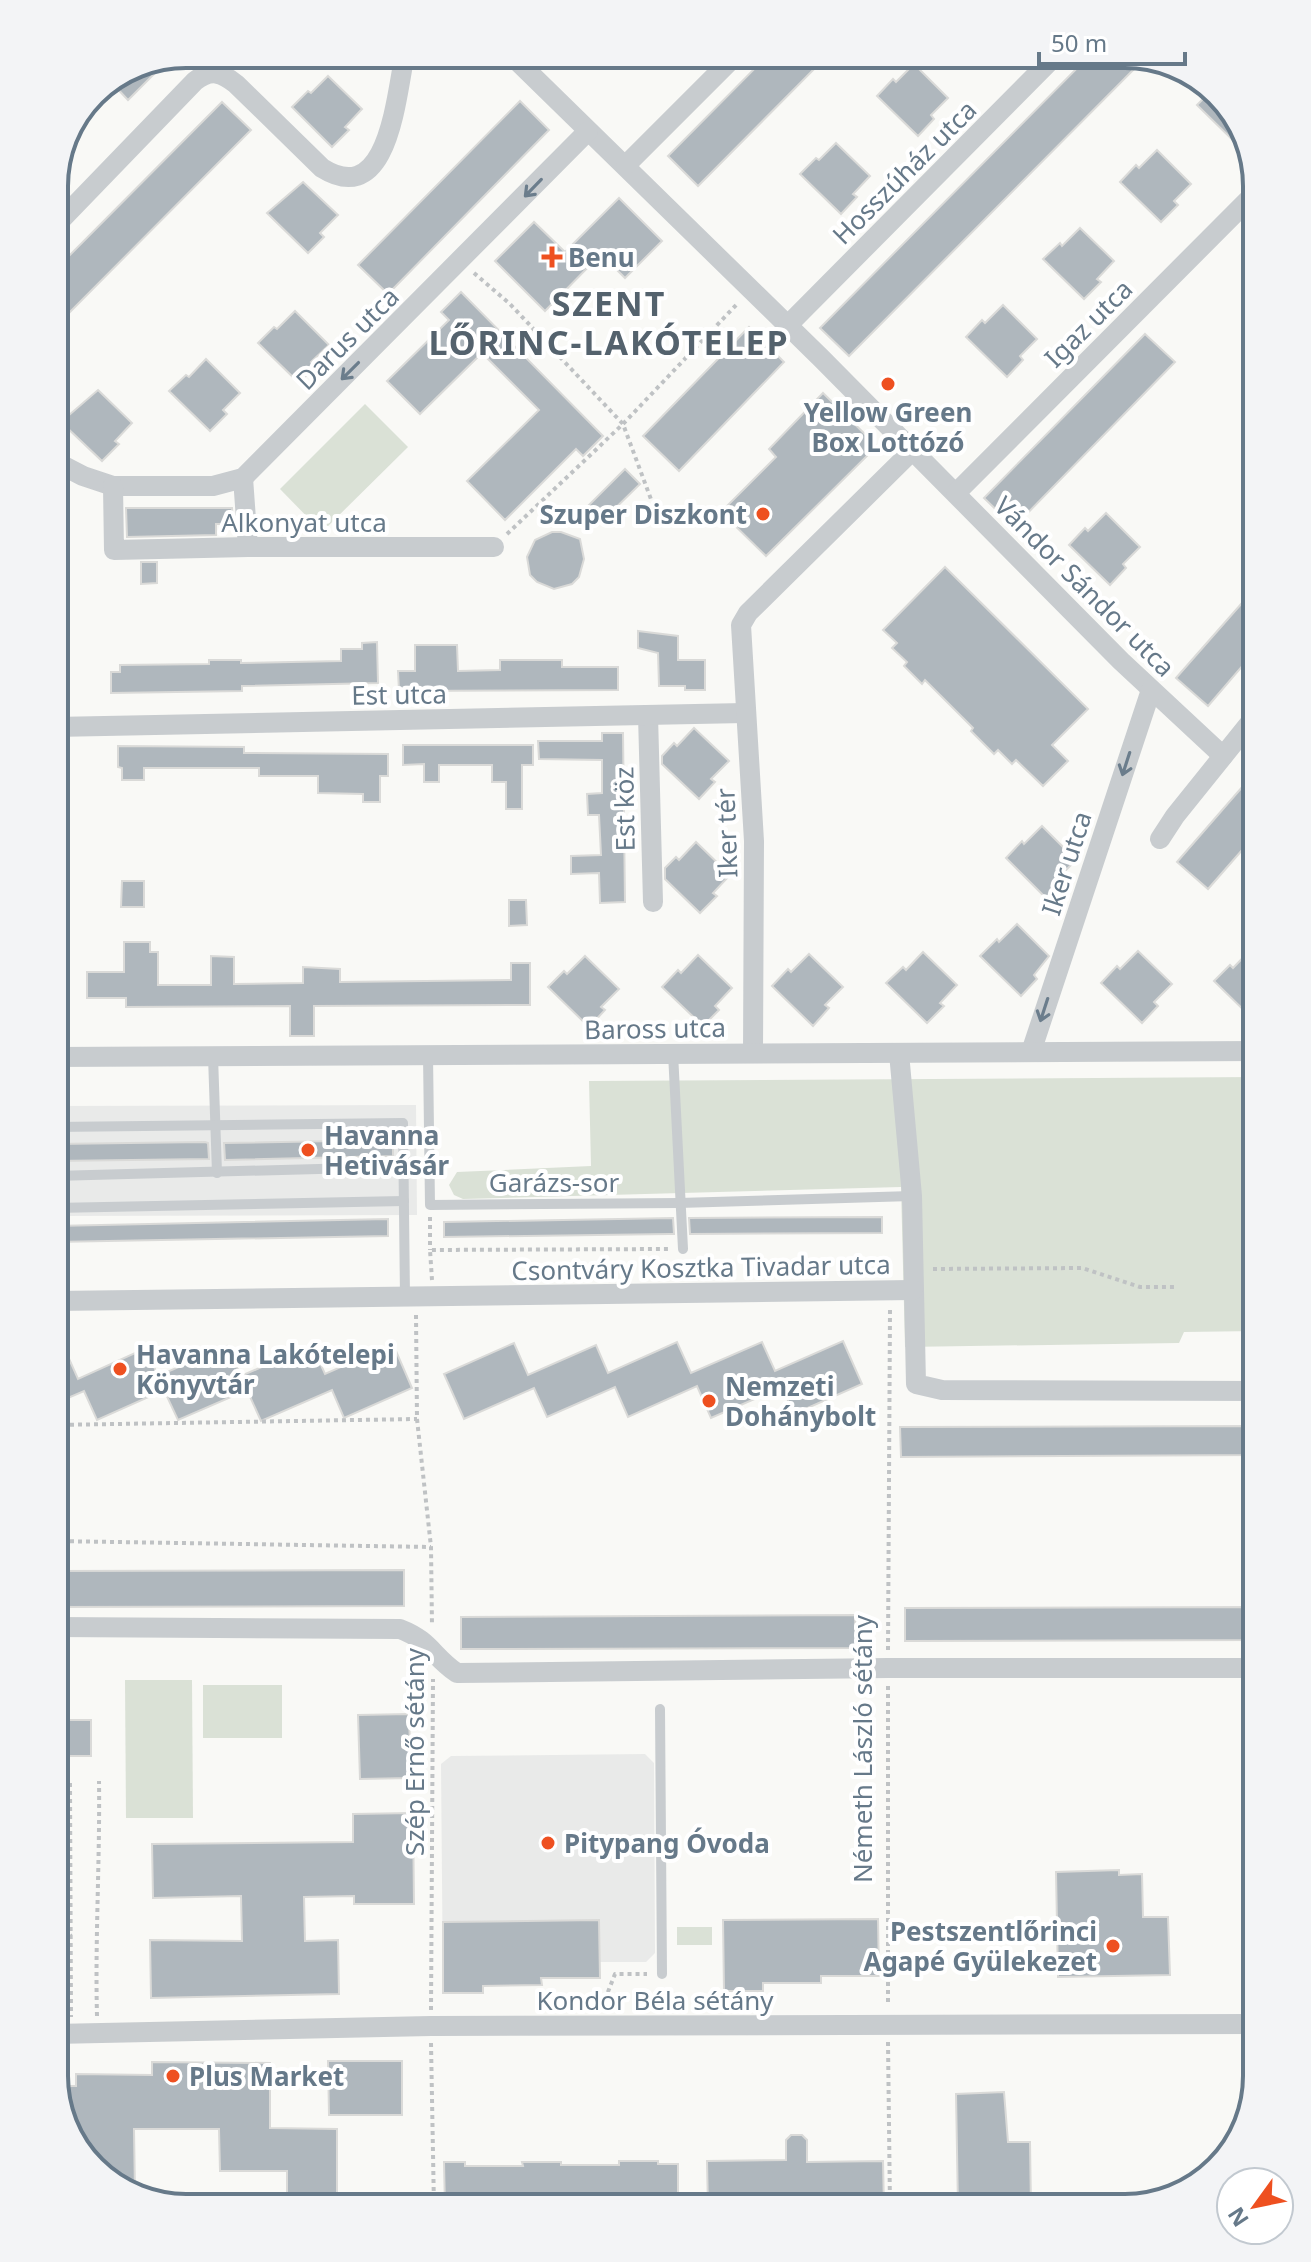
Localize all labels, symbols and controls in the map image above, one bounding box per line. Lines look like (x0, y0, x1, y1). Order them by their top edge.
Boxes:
scale bar (1039, 16, 1185, 66)
text: 50 m (1051, 26, 1107, 59)
street label: Hosszúház utca (824, 92, 984, 252)
one-way arrow (524, 178, 543, 198)
place label: Benu (568, 239, 635, 275)
marker: Benu (543, 248, 561, 266)
street label: Igaz utca (1036, 271, 1140, 375)
street label: Darus utca (288, 279, 406, 397)
district label: SZENT LŐRINC-LAKÓTELEP (428, 280, 790, 365)
one-way arrow (340, 361, 360, 381)
marker: Yellow Green Box Lottózó (879, 375, 897, 393)
place label: Yellow Green Box Lottózó (804, 394, 972, 460)
street label: Vándor Sándor utca (987, 488, 1183, 684)
place label: Szuper Diszkont (539, 496, 747, 532)
street label: Alkonyat utca (221, 504, 387, 540)
marker: Szuper Diszkont (754, 505, 772, 523)
street label: Est utca (351, 675, 447, 713)
one-way arrow (1118, 750, 1133, 776)
street label: Est köz (605, 766, 643, 852)
street label: Iker tér (706, 787, 746, 878)
street label: Iker utca (1032, 806, 1100, 920)
one-way arrow (1036, 998, 1051, 1023)
street label: Baross utca (584, 1009, 726, 1047)
place label: Havanna Hetivásár (324, 1117, 450, 1183)
marker: Havanna Hetivásár (299, 1141, 317, 1159)
street label: Garázs-sor (489, 1164, 619, 1200)
street label: Csontváry Kosztka Tivadar utca (511, 1246, 891, 1288)
place label: Havanna Lakótelepi Könyvtár (136, 1336, 395, 1402)
marker: Havanna Lakótelepi Könyvtár (111, 1360, 129, 1378)
place label: Nemzeti Dohánybolt (725, 1368, 876, 1434)
marker: Nemzeti Dohánybolt (700, 1392, 718, 1410)
street label: Németh László sétány (844, 1614, 880, 1883)
street label: Szép Ernő sétány (396, 1647, 432, 1856)
place label: Pitypang Óvoda (564, 1825, 770, 1861)
marker: Pitypang Óvoda (539, 1834, 557, 1852)
place label: Pestszentlőrinci Agapé Gyülekezet (863, 1913, 1097, 1979)
marker: Pestszentlőrinci Agapé Gyülekezet (1104, 1937, 1122, 1955)
street label: Kondor Béla sétány (536, 1982, 774, 2018)
place label: Plus Market (189, 2058, 344, 2094)
marker: Plus Market (164, 2067, 182, 2085)
north arrow (1215, 2166, 1295, 2246)
text: N (1220, 2202, 1255, 2233)

